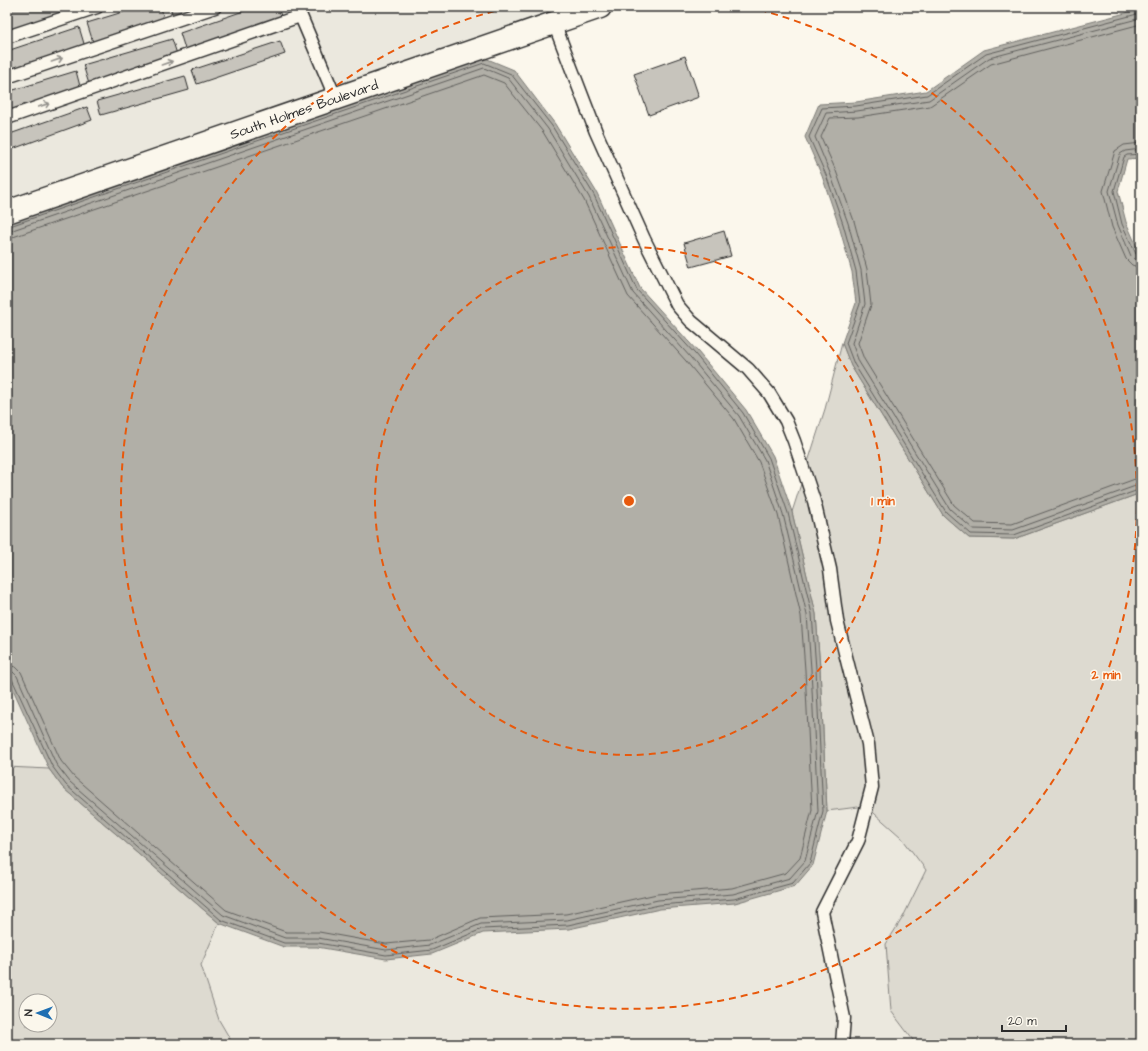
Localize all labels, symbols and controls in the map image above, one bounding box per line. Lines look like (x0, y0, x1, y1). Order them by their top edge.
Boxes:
one-way arrow (51, 56, 64, 63)
one-way arrow (160, 58, 172, 66)
street label: South Holmes Boulevard (227, 75, 381, 145)
one-way arrow (37, 101, 49, 109)
text: 1 min (871, 493, 895, 510)
centre of rings (622, 494, 636, 508)
text: 2 min (1091, 667, 1120, 684)
north arrow (18, 993, 58, 1033)
scale bar (1002, 1007, 1066, 1033)
text: N (21, 1009, 36, 1016)
text: 20 m (1008, 1013, 1037, 1030)

